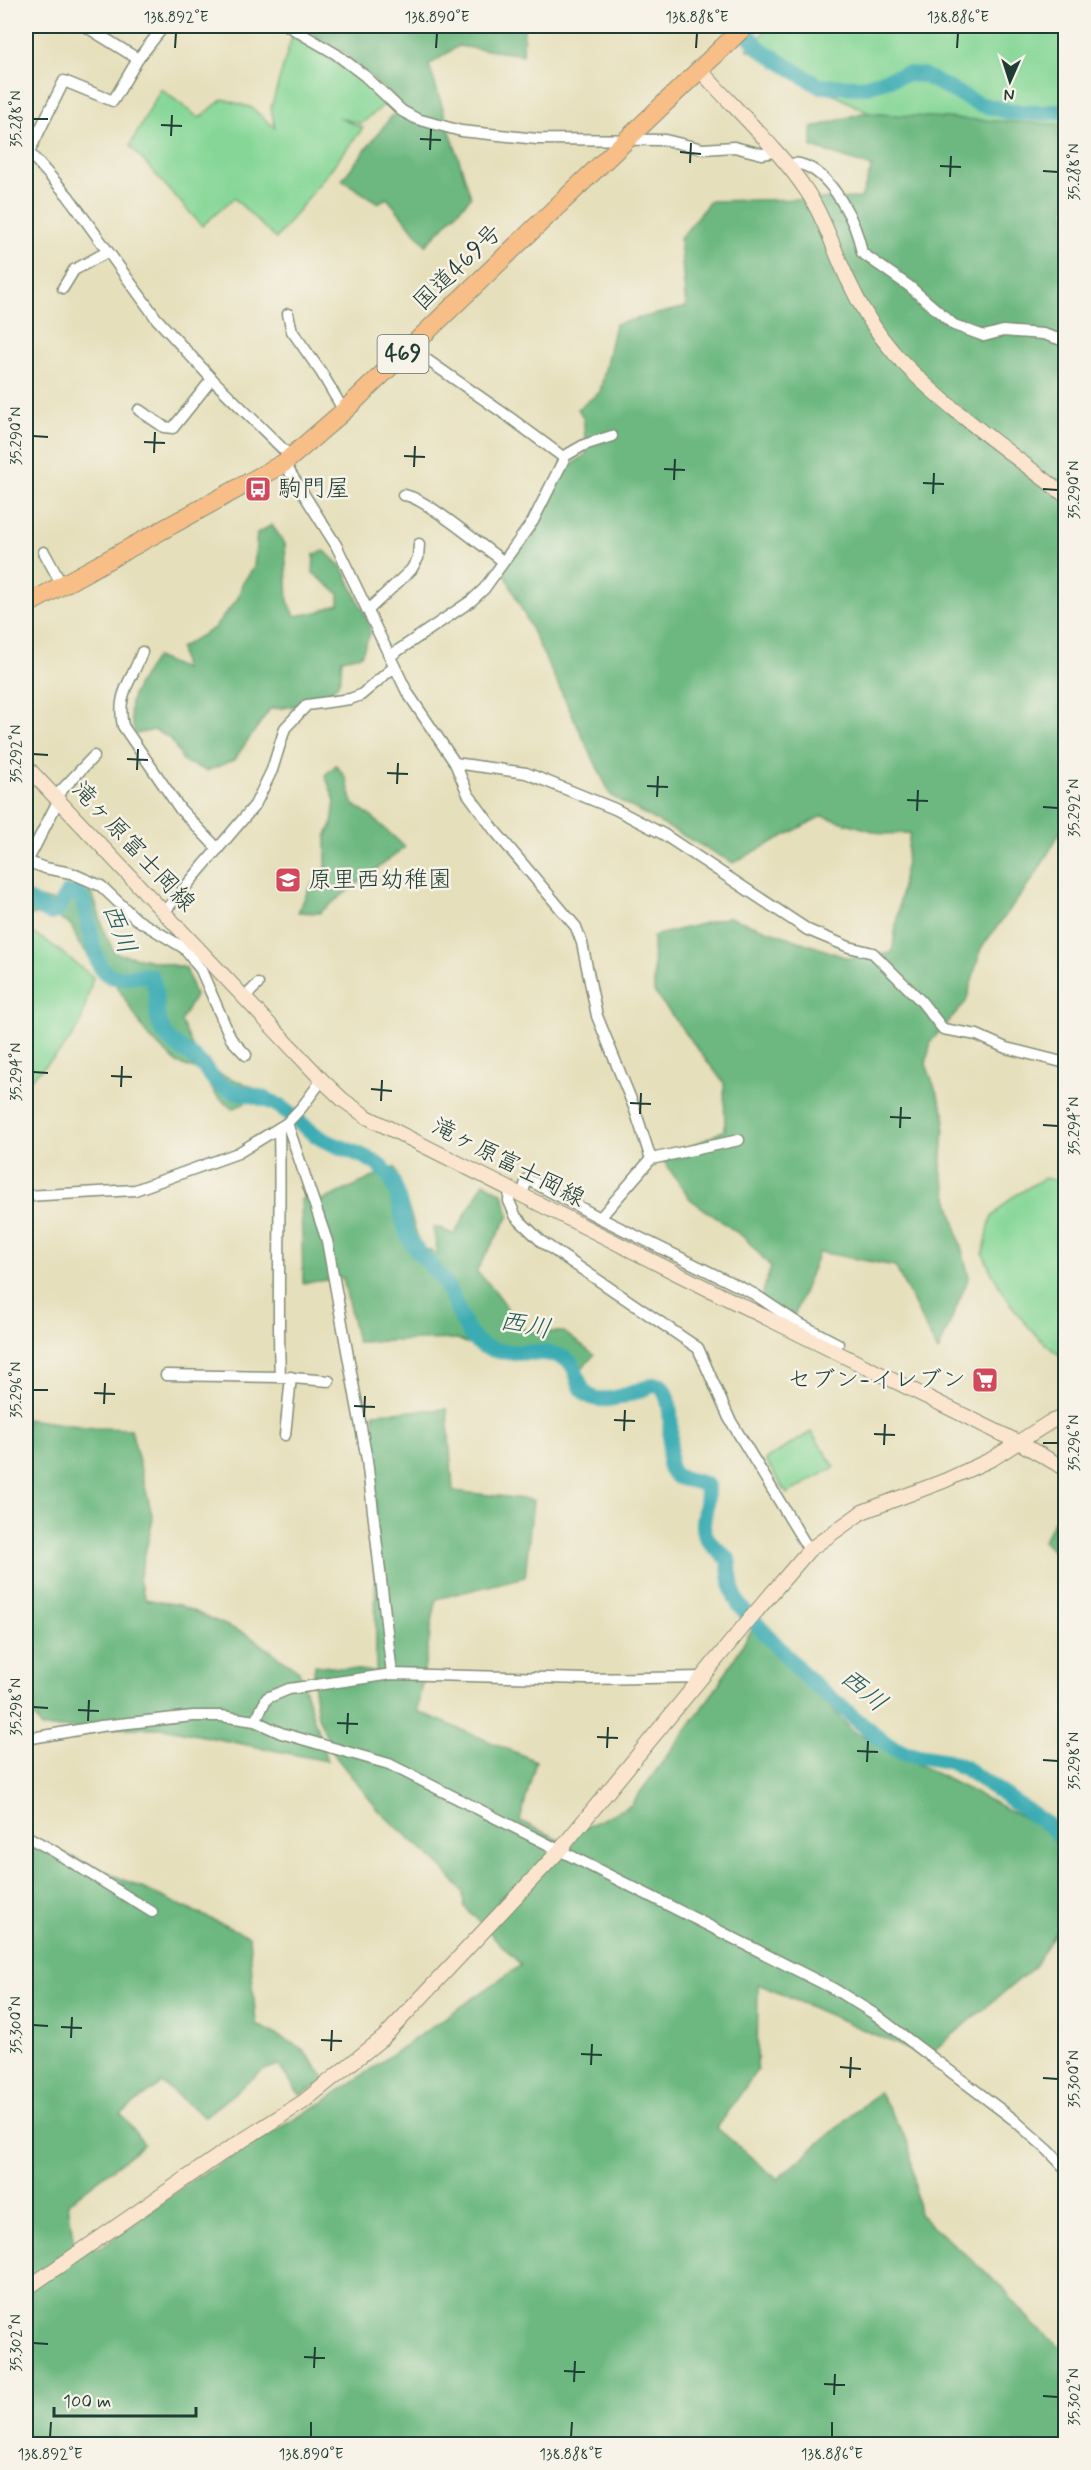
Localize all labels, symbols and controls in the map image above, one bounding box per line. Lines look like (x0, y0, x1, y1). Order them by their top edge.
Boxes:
text: 138.892°E (144, 8, 209, 28)
text: 138.890°E (405, 8, 470, 28)
text: 138.888°E (665, 8, 729, 28)
text: 138.886°E (927, 8, 989, 28)
north arrow (980, 51, 1040, 111)
text: N (1003, 84, 1015, 105)
text: 35.288°N (7, 90, 27, 148)
text: 35.288°N (1065, 143, 1085, 201)
street label: 国道469号 (407, 218, 509, 318)
road number: 469 (378, 335, 428, 373)
text: 35.290°N (7, 407, 27, 465)
text: 35.290°N (1065, 461, 1085, 519)
bus stop icon: 駒門屋 (243, 474, 273, 504)
place label: 駒門屋 (278, 474, 350, 505)
text: 35.292°N (7, 725, 27, 783)
street label: 滝ヶ原富士岡線 (64, 775, 202, 919)
text: 35.292°N (1065, 779, 1085, 837)
school or university icon: 原里西幼稚園 (273, 865, 303, 895)
place label: 原里西幼稚園 (308, 865, 452, 896)
water label: 西川 (93, 899, 143, 959)
text: 35.294°N (7, 1043, 27, 1101)
text: 35.294°N (1065, 1097, 1085, 1155)
street label: 滝ヶ原富士岡線 (426, 1111, 590, 1215)
water label: 西川 (496, 1304, 554, 1348)
text: 35.296°N (7, 1362, 27, 1418)
place label: セブン-イレブン (787, 1365, 966, 1396)
supermarket icon: セブン-イレブン (970, 1365, 1000, 1395)
text: 35.296°N (1065, 1415, 1085, 1471)
water label: 西川 (832, 1661, 894, 1721)
text: 35.298°N (7, 1678, 27, 1736)
text: 35.298°N (1065, 1732, 1085, 1790)
text: 35.300°N (7, 1996, 27, 2054)
text: 35.300°N (1065, 2050, 1085, 2108)
text: 35.302°N (7, 2314, 27, 2372)
text: 35.302°N (1065, 2368, 1085, 2426)
scale bar (54, 2380, 196, 2418)
text: 100 m (63, 2390, 111, 2414)
text: 138.892°E (18, 2445, 83, 2465)
text: 138.890°E (279, 2445, 344, 2465)
text: 138.888°E (539, 2445, 603, 2465)
text: 138.886°E (801, 2445, 863, 2465)

